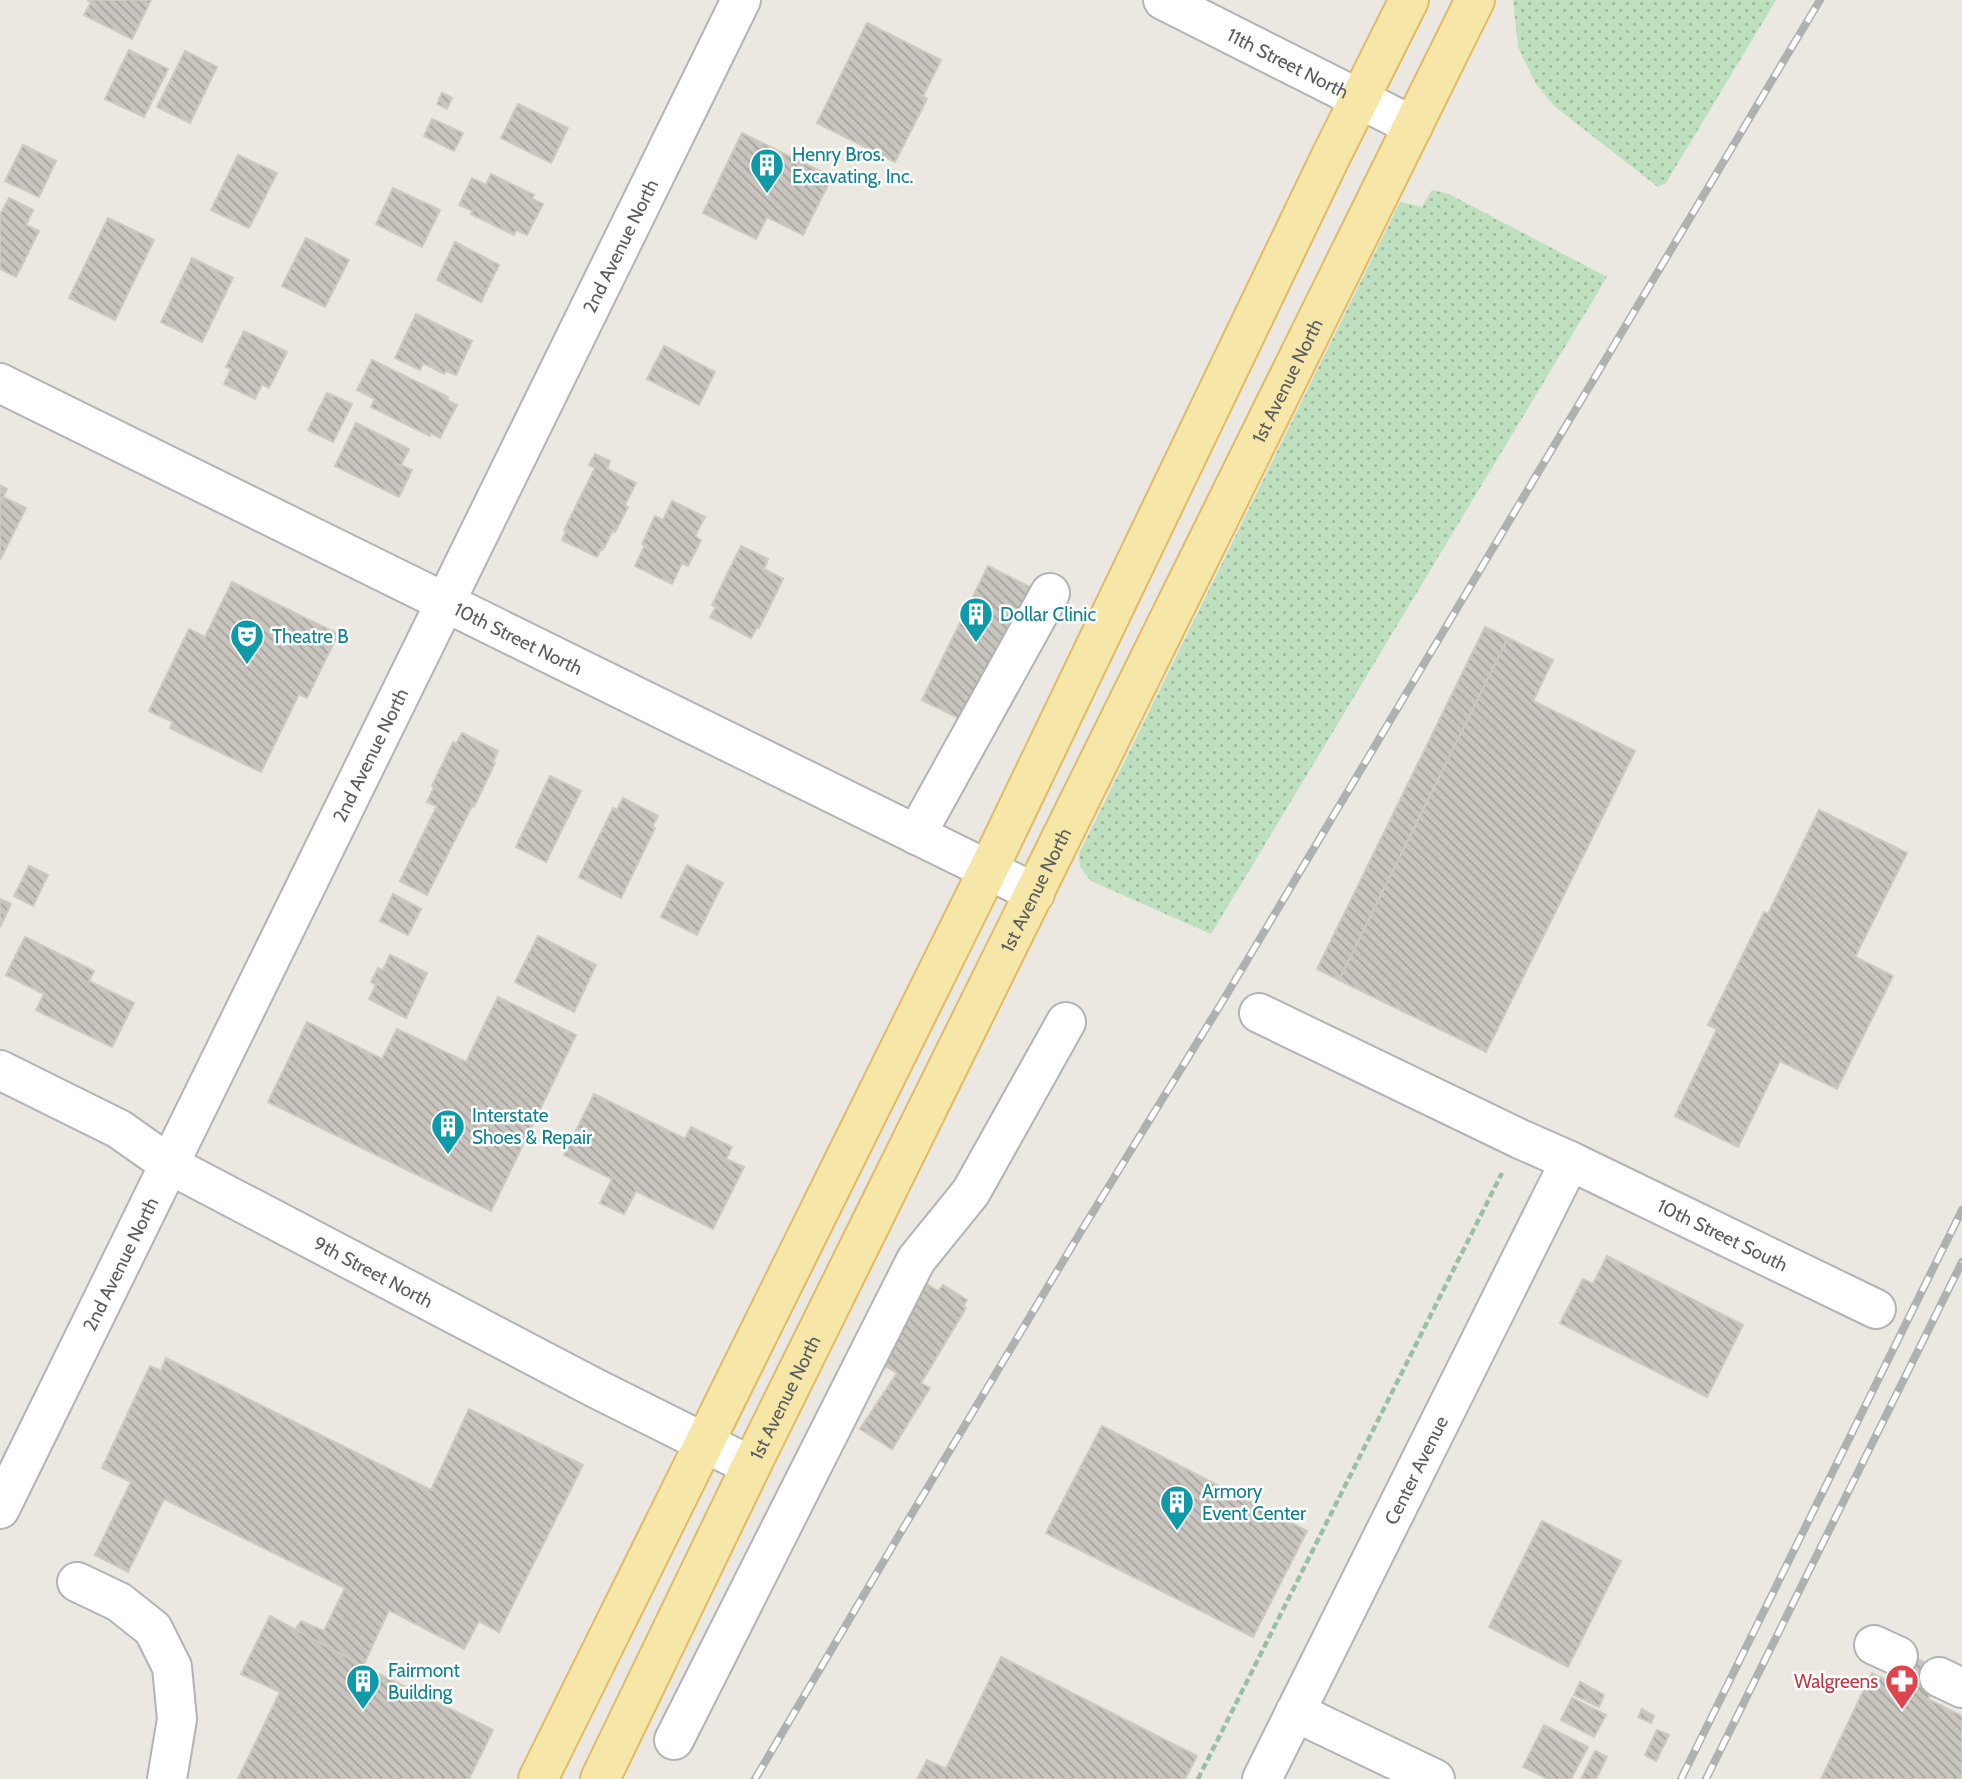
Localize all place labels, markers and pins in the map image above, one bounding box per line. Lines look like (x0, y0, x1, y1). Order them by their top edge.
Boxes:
place label: Henry Bros. Excavating, Inc. (792, 143, 914, 188)
building icon: Henry Bros. Excavating, Inc. (748, 146, 786, 195)
building icon: Dollar Clinic (957, 595, 995, 644)
place label: Dollar Clinic (1000, 603, 1096, 626)
theatre icon: Theatre B (228, 617, 266, 666)
place label: Theatre B (272, 625, 348, 648)
place label: Interstate Shoes & Repair (472, 1104, 592, 1149)
building icon: Interstate Shoes & Repair (429, 1107, 467, 1156)
place label: Armory Event Center (1202, 1480, 1306, 1525)
building icon: Armory Event Center (1158, 1483, 1196, 1532)
place label: Fairmont Building (388, 1659, 461, 1704)
building icon: Fairmont Building (344, 1662, 382, 1711)
pharmacy icon: Walgreens (1883, 1662, 1921, 1711)
place label: Walgreens (1794, 1670, 1878, 1693)

